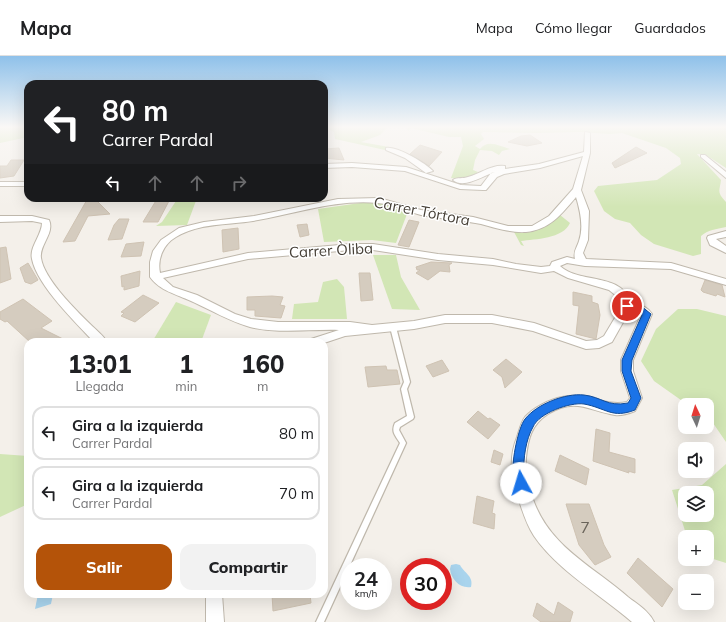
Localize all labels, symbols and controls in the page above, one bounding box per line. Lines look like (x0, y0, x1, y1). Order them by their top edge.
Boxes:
text: Mapa (20, 16, 72, 40)
text: Mapa (476, 19, 513, 37)
text: Cómo llegar (535, 19, 612, 37)
text: Guardados (634, 19, 706, 37)
text: 80 m (102, 93, 168, 128)
icon: left (36, 96, 88, 148)
text: Carrer Pardal (102, 128, 213, 151)
icon: left (102, 172, 124, 194)
icon: ahead (144, 172, 166, 194)
icon: ahead (186, 172, 208, 194)
icon: right (228, 172, 250, 194)
street label: Carrer Tórtora (372, 192, 472, 230)
street label: Carrer Òliba (289, 238, 373, 262)
pin (610, 289, 644, 323)
icon: arrive (616, 295, 638, 317)
text: 13:01 (68, 349, 132, 379)
text: 1 (179, 349, 194, 379)
text: 160 (241, 349, 284, 379)
text: Llegada (75, 378, 124, 394)
text: min (175, 378, 197, 394)
text: m (257, 378, 268, 394)
north arrow (678, 398, 714, 434)
map controls (678, 398, 714, 610)
text: Gira a la izquierda (72, 416, 203, 435)
icon: left (38, 422, 60, 444)
text: 80 m (279, 424, 314, 443)
text: Carrer Pardal (72, 435, 152, 451)
button: sound (678, 442, 714, 478)
position arrow (500, 462, 542, 504)
text: Gira a la izquierda (72, 476, 203, 495)
icon: left (38, 482, 60, 504)
text: 70 m (279, 484, 314, 503)
button: layers (678, 486, 714, 522)
text: Carrer Pardal (72, 495, 152, 511)
house number: 7 (580, 517, 590, 537)
button: + (678, 530, 714, 566)
button: Salir (36, 544, 172, 590)
button: Compartir (180, 544, 316, 590)
speed limit sign: 30 (400, 558, 452, 610)
text: 24 (354, 566, 378, 591)
button: − (678, 574, 714, 610)
text: km/h (355, 587, 377, 600)

